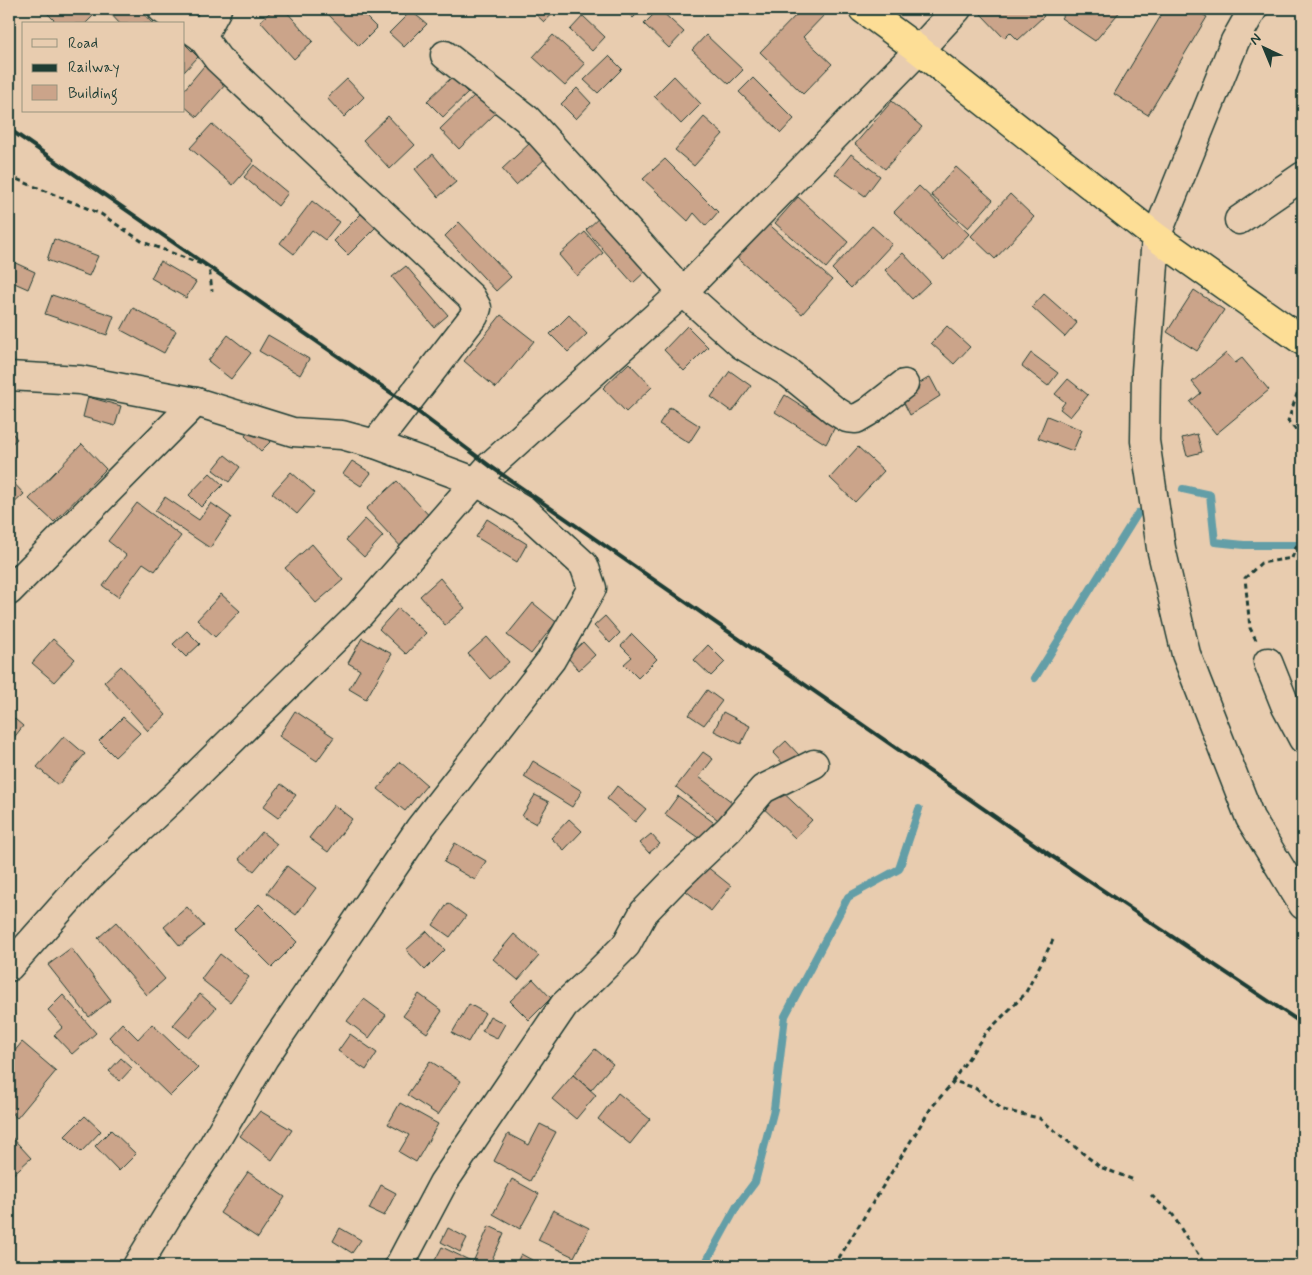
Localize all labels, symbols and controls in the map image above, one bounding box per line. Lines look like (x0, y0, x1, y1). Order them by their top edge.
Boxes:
legend (22, 22, 185, 112)
north arrow (1240, 22, 1290, 72)
text: N (1246, 30, 1265, 49)
text: Road (68, 34, 98, 54)
text: Railway (68, 58, 120, 78)
text: Building (68, 84, 118, 105)

